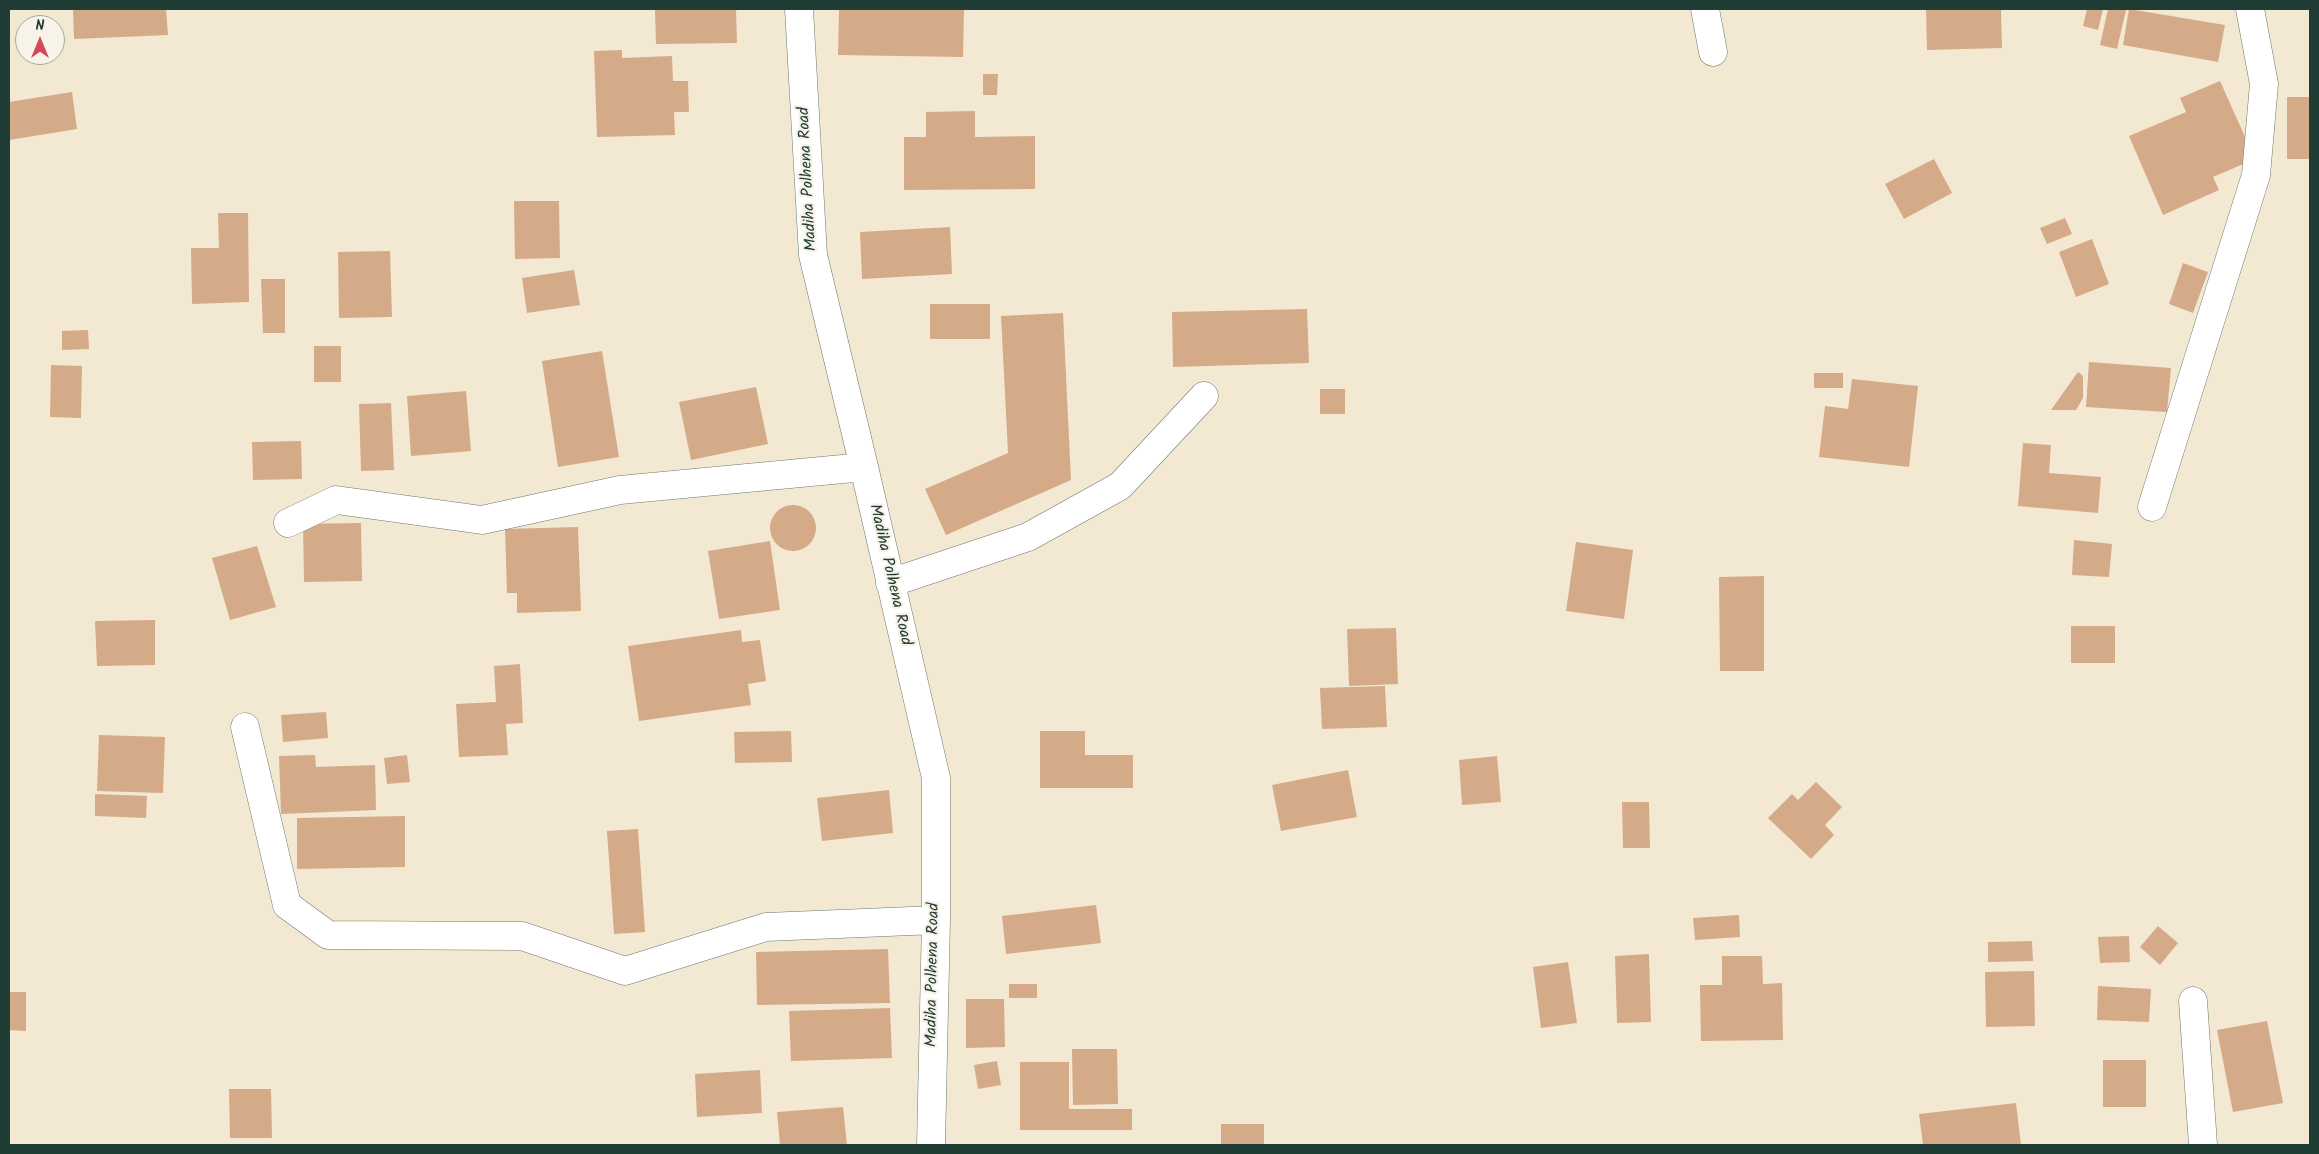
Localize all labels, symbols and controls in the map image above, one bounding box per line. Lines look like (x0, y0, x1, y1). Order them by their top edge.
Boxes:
north arrow (15, 15, 65, 65)
text: N (36, 15, 44, 37)
street label: Madiha Polhena Road (796, 106, 822, 252)
street label: Madiha Polhena Road (863, 502, 915, 648)
street label: Madiha Polhena Road (923, 903, 945, 1047)

